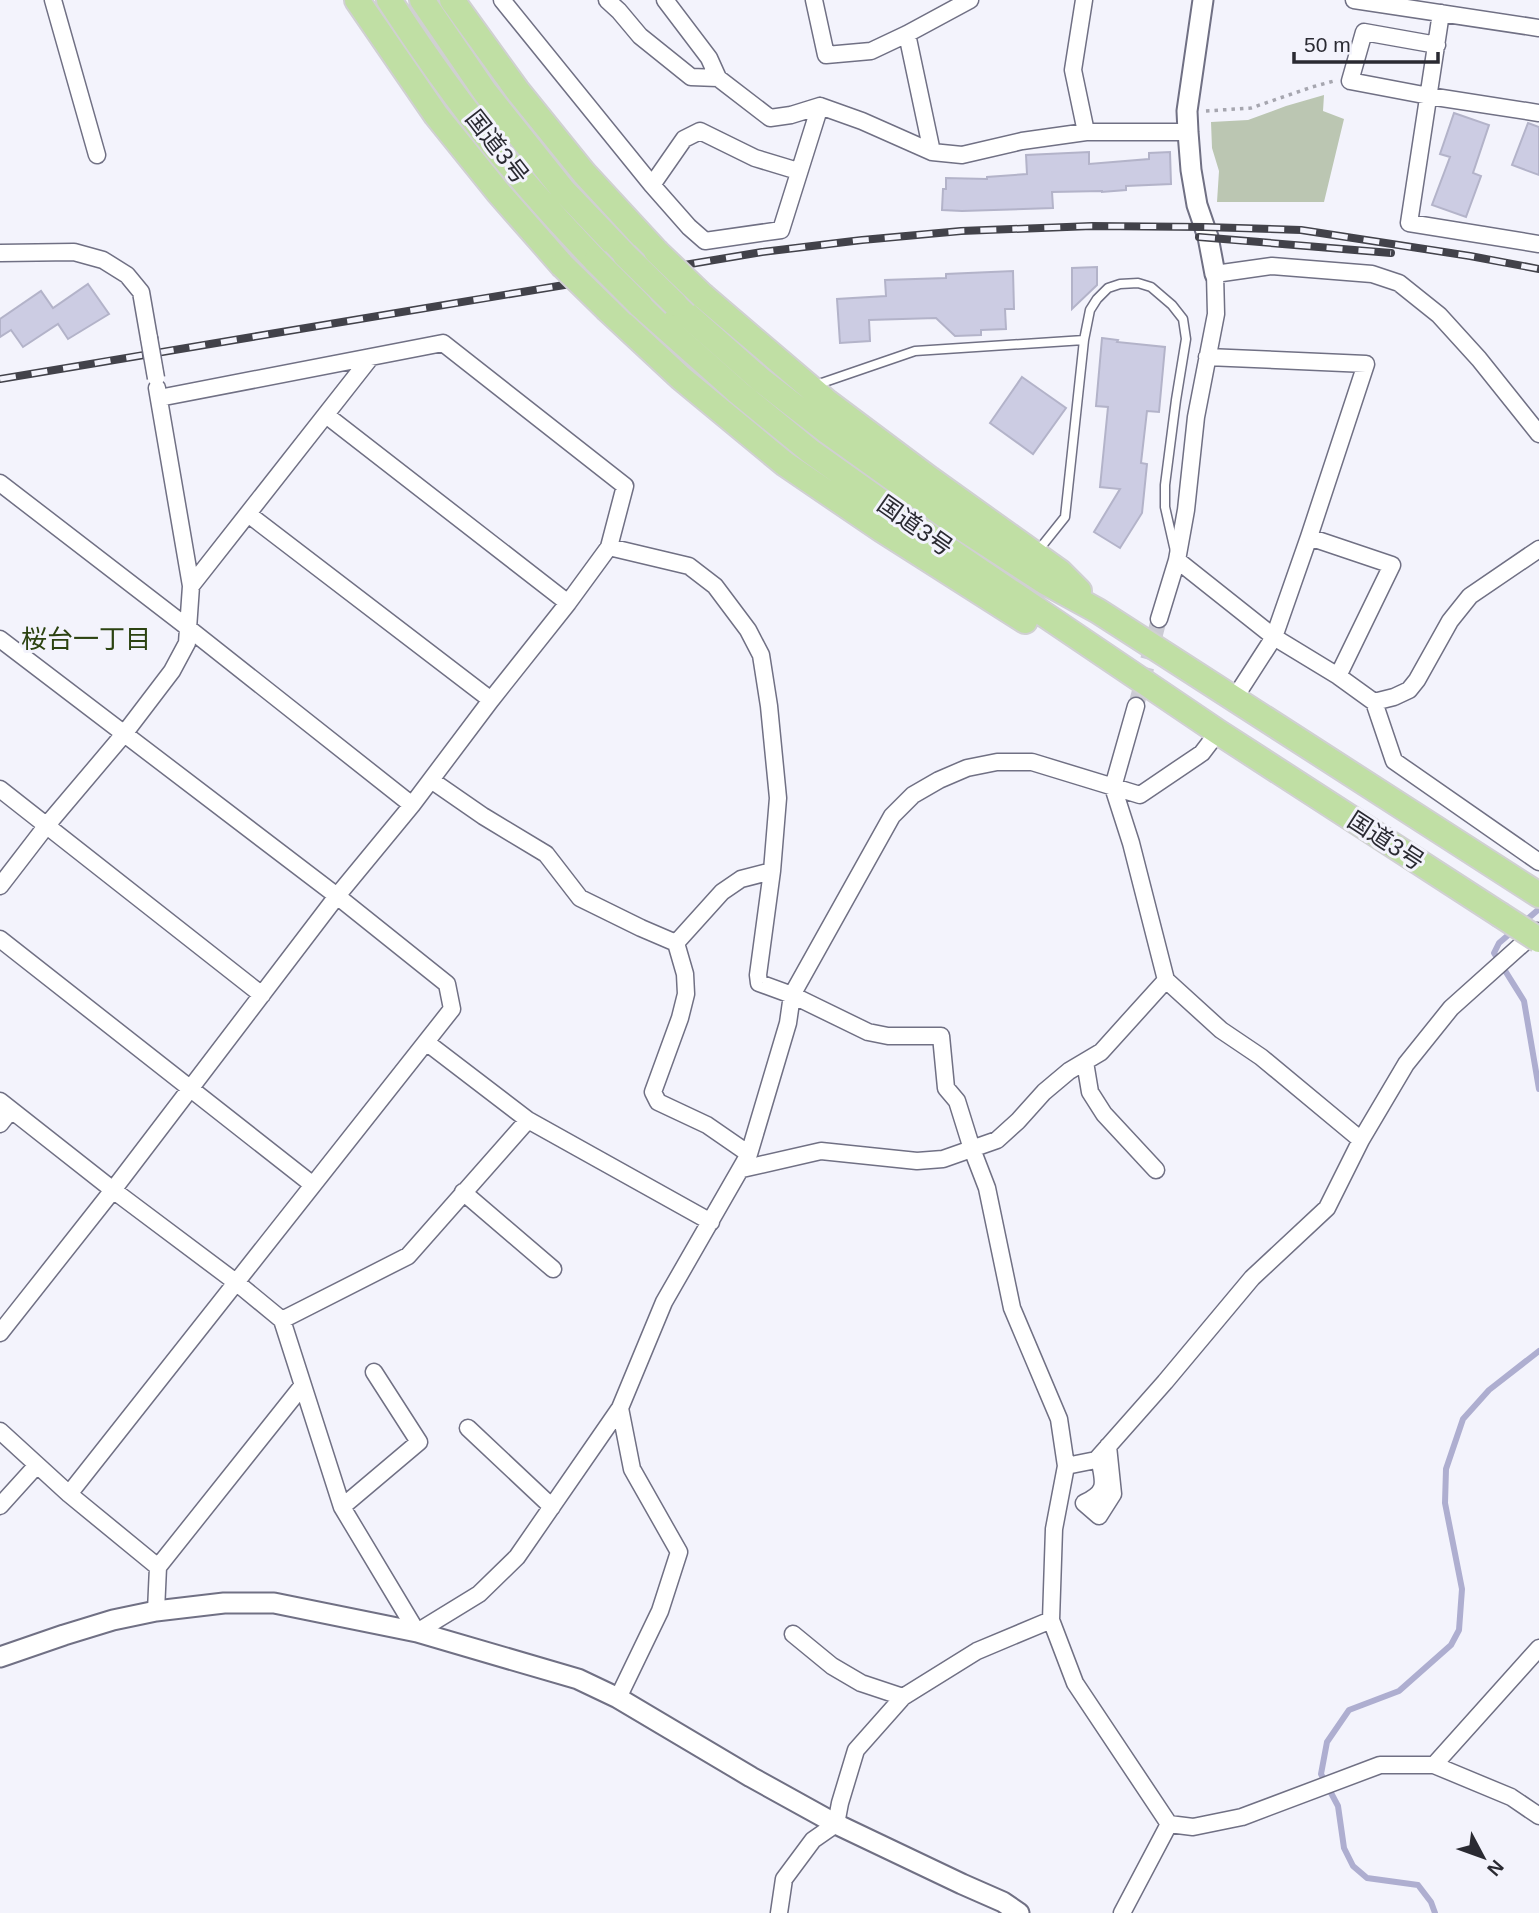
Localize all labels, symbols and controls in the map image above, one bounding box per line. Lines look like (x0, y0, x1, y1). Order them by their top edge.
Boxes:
scale bar (1294, 21, 1438, 65)
text: 50 m (1304, 33, 1351, 56)
street label: 国道3号 (460, 105, 534, 189)
street label: 国道3号 (873, 490, 958, 561)
district label: 桜台一丁目 (21, 624, 151, 654)
street label: 国道3号 (1343, 806, 1429, 875)
north arrow (1448, 1822, 1518, 1892)
text: N (1483, 1856, 1508, 1880)

